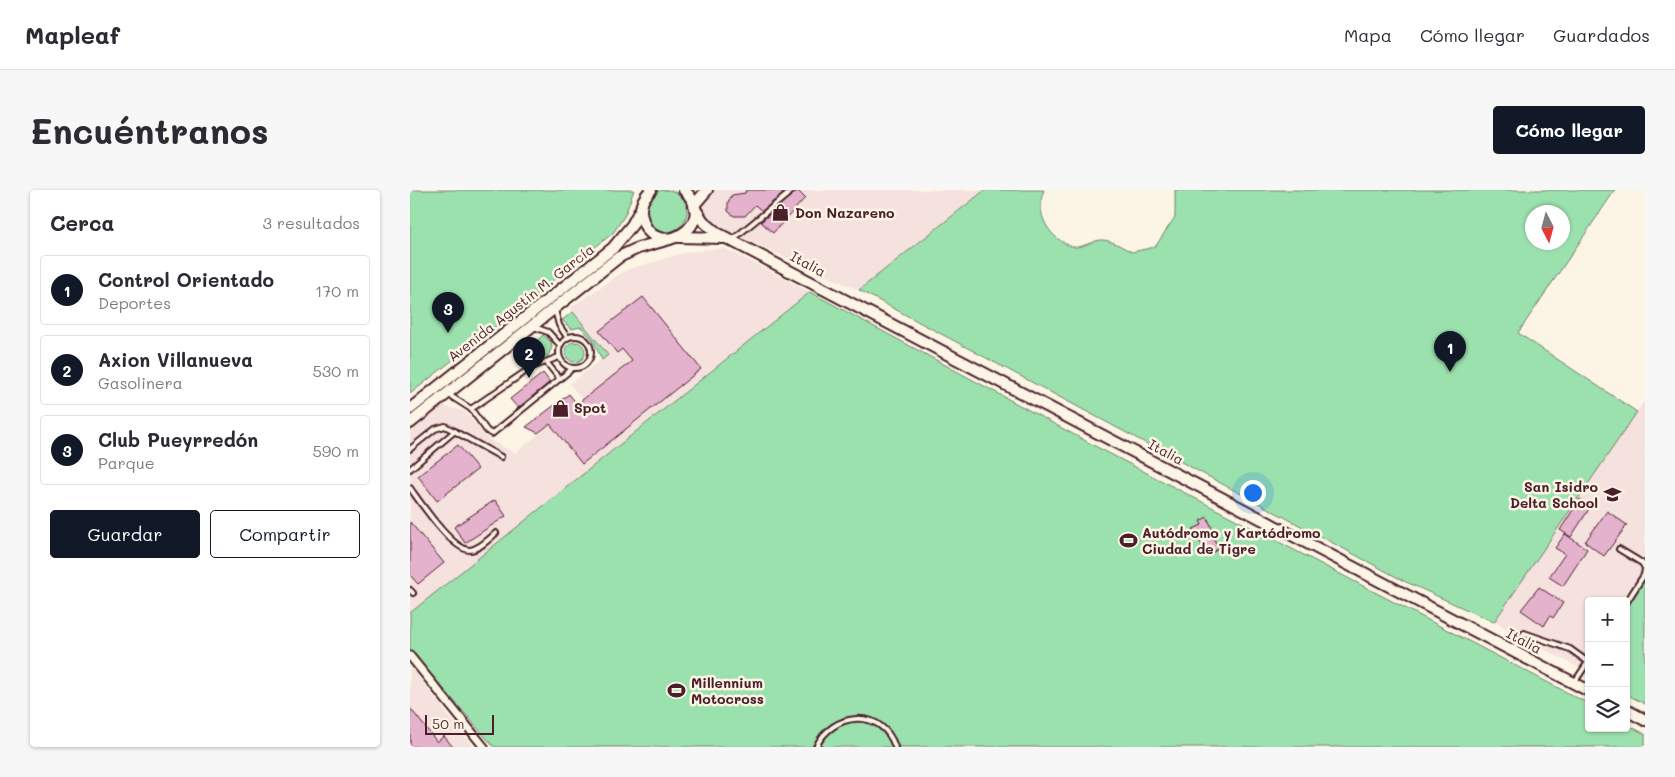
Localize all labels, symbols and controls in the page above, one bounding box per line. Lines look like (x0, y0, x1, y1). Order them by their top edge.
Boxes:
text: Mapleaf (25, 19, 120, 50)
text: Mapa (1344, 23, 1392, 47)
text: Cómo llegar (1420, 23, 1525, 47)
text: Guardados (1553, 23, 1650, 47)
button: Cómo llegar (1493, 106, 1645, 154)
text: Encuéntranos (30, 107, 269, 153)
shop icon: Don Nazareno (771, 203, 791, 223)
place label: Don Nazareno (795, 203, 895, 222)
north arrow (1525, 205, 1570, 250)
text: Cerca (50, 209, 115, 236)
text: 3 resultados (263, 212, 360, 233)
street label: Avenida Agustín M. García (444, 239, 598, 366)
street label: Italia (787, 246, 829, 281)
text: Control Orientado (98, 267, 274, 292)
text: 1 (63, 280, 71, 301)
text: 170 m (315, 280, 359, 301)
text: Deportes (98, 292, 171, 313)
pin: 3 (432, 292, 464, 333)
pin: 1 (1434, 331, 1466, 372)
pin: 2 (513, 337, 545, 378)
text: Axion Villanueva (98, 347, 253, 372)
text: 2 (63, 360, 71, 381)
text: 530 m (313, 360, 359, 381)
text: Gasolinera (98, 372, 183, 393)
shop icon: Spot (550, 398, 570, 418)
place label: Spot (574, 398, 606, 417)
text: Club Pueyrredón (98, 427, 258, 452)
street label: Italia (1145, 434, 1187, 469)
text: 3 (62, 440, 72, 461)
text: 590 m (312, 440, 359, 461)
text: Parque (98, 452, 155, 473)
place label: San Isidro Delta School (1510, 477, 1598, 512)
your location (1240, 480, 1266, 506)
school or university icon: San Isidro Delta School (1602, 485, 1622, 505)
button: Guardar (50, 510, 200, 558)
button: Compartir (210, 510, 360, 558)
place label: Autódromo y Kartódromo Ciudad de Tigre (1142, 523, 1321, 558)
sports icon: Autódromo y Kartódromo Ciudad de Tigre (1118, 531, 1138, 551)
map controls (1585, 597, 1630, 732)
button: + (1585, 597, 1630, 642)
street label: Italia (1503, 623, 1545, 658)
button: − (1585, 642, 1630, 687)
place label: Millennium Motocross (691, 673, 764, 708)
sports icon: Millennium Motocross (667, 681, 687, 701)
button: layers (1585, 687, 1630, 732)
scale bar (425, 712, 494, 735)
text: 50 m (432, 714, 464, 733)

